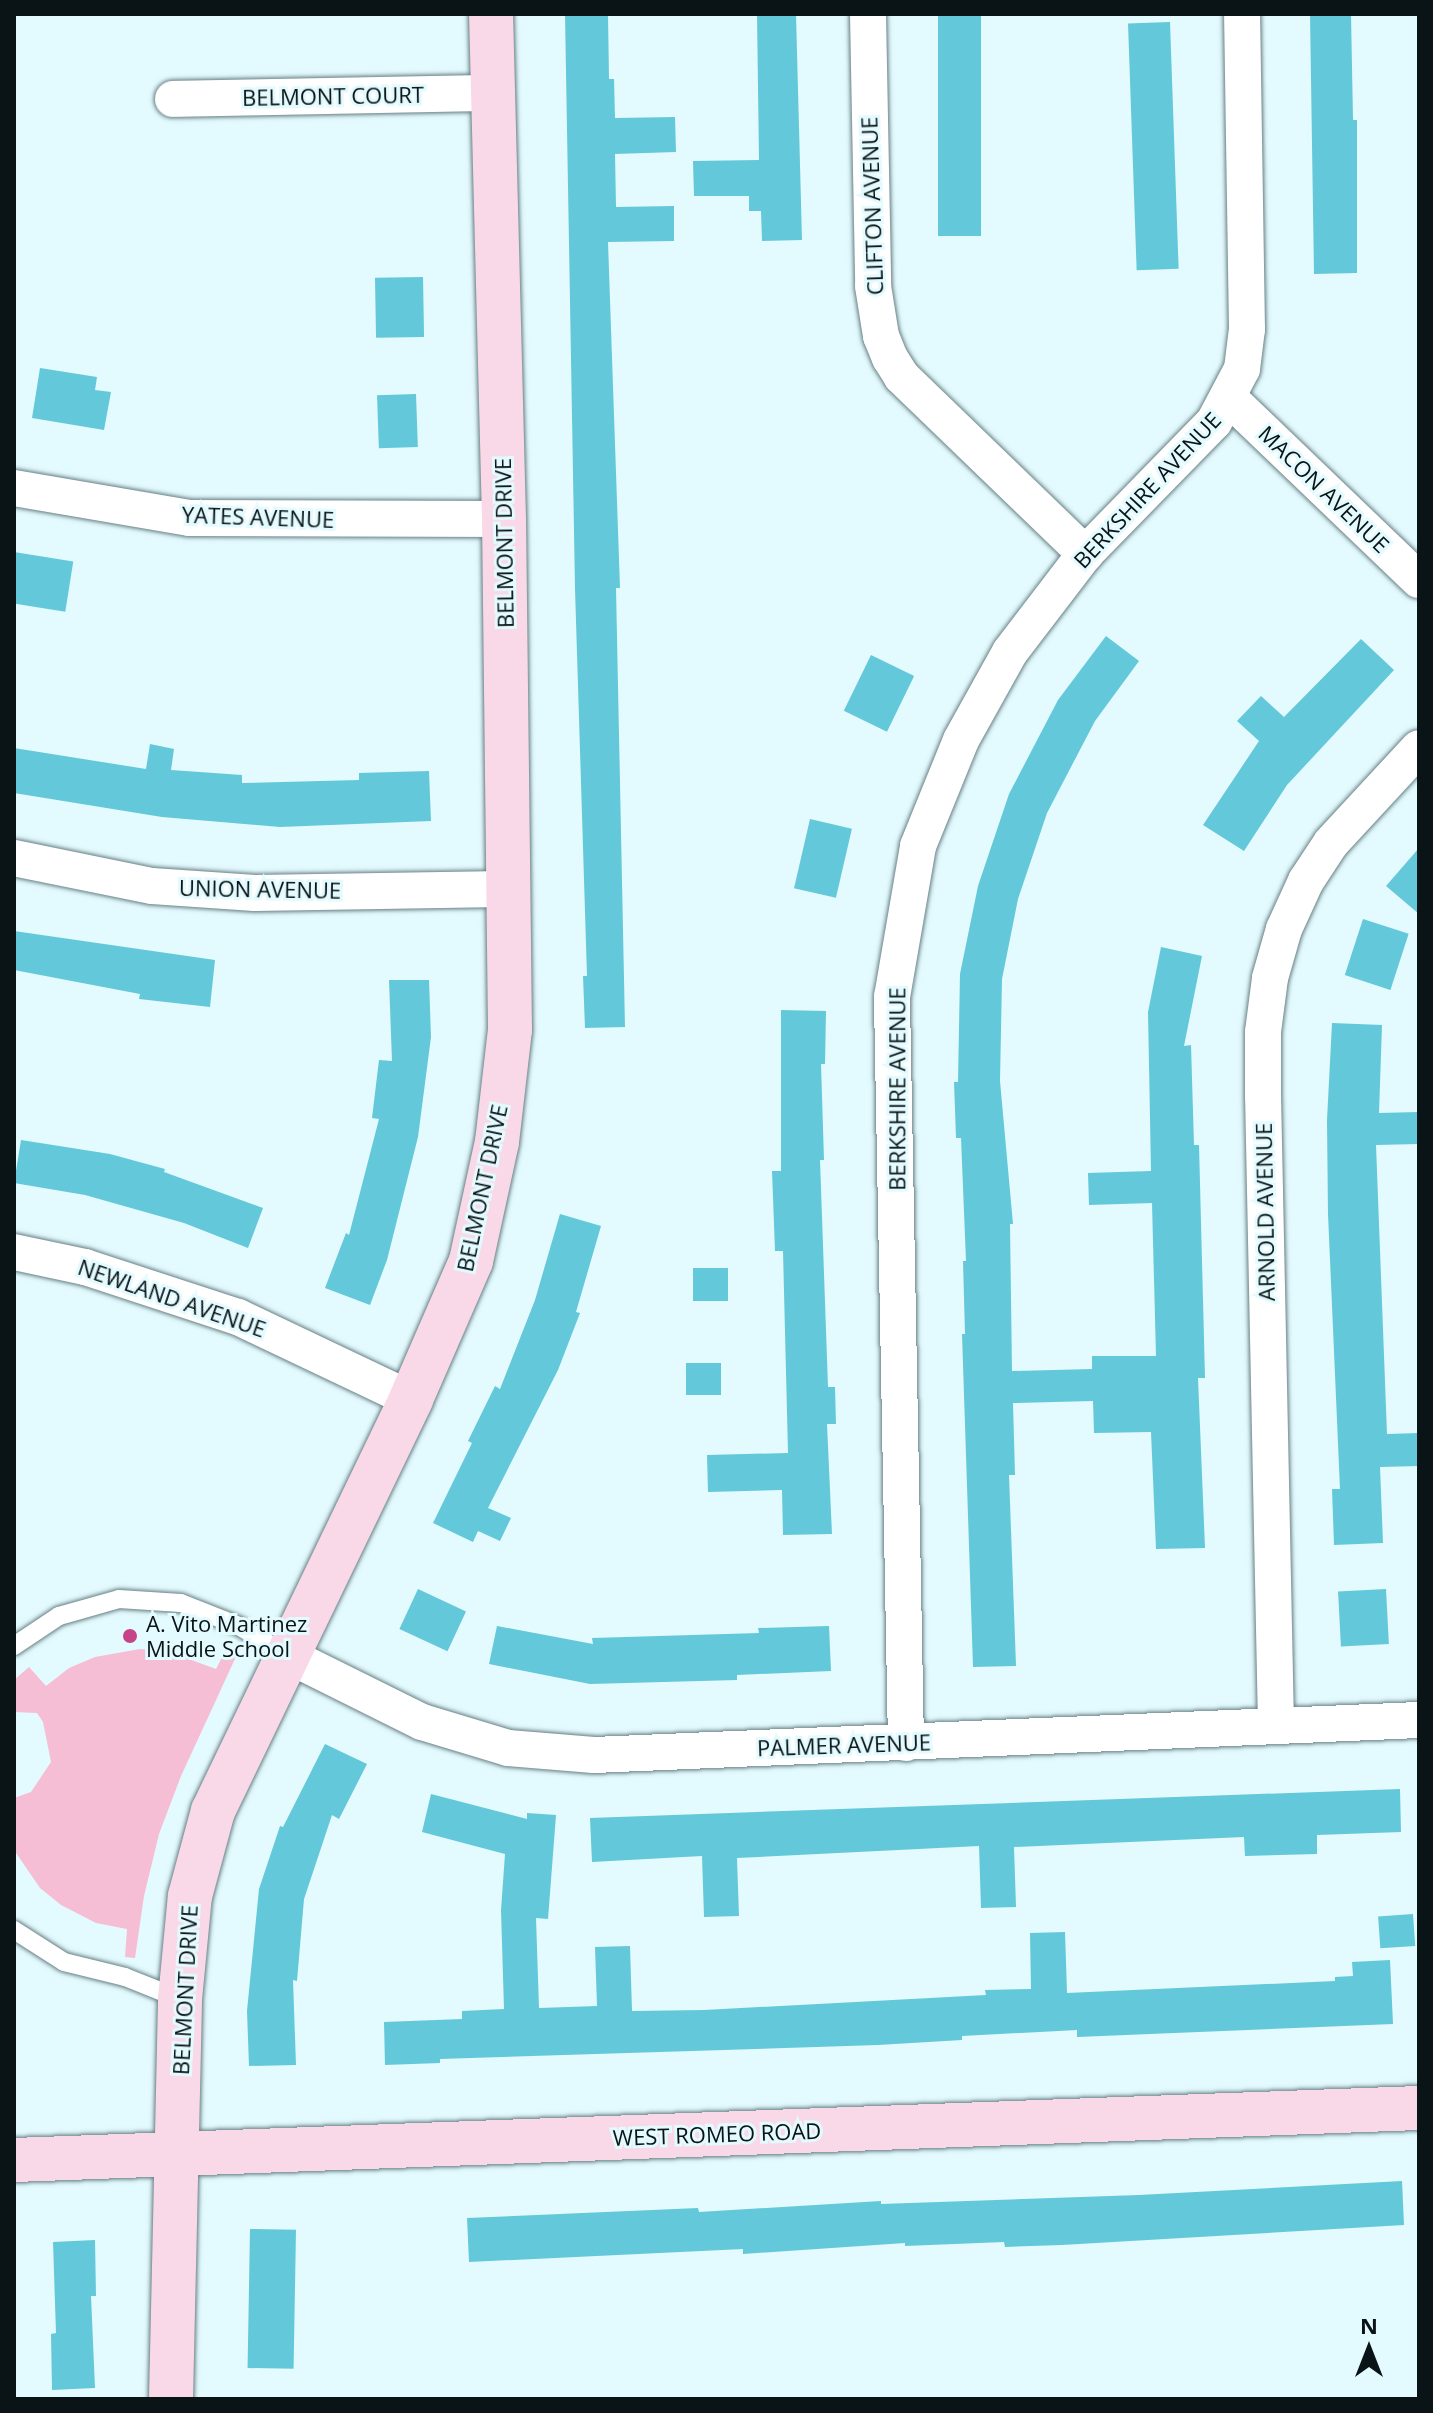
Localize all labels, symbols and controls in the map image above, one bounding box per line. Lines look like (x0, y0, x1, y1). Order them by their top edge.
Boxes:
street label: BELMONT COURT (242, 81, 424, 111)
street label: CLIFTON AVENUE (856, 116, 888, 296)
street label: BERKSHIRE AVENUE (1068, 407, 1226, 573)
street label: MACON AVENUE (1253, 420, 1395, 558)
street label: BELMONT DRIVE (489, 458, 519, 628)
street label: YATES AVENUE (181, 501, 335, 533)
street label: UNION AVENUE (179, 874, 341, 904)
street label: BERKSHIRE AVENUE (884, 987, 910, 1191)
street label: BELMONT DRIVE (451, 1102, 513, 1274)
street label: ARNOLD AVENUE (1250, 1123, 1280, 1301)
street label: NEWLAND AVENUE (75, 1253, 269, 1343)
place label: A. Vito Martinez Middle School (146, 1610, 307, 1662)
marker: A. Vito Martinez Middle School (121, 1627, 139, 1645)
street label: PALMER AVENUE (757, 1729, 931, 1761)
street label: BELMONT DRIVE (167, 1904, 203, 2076)
street label: WEST ROMEO ROAD (612, 2117, 822, 2151)
north arrow (1329, 2309, 1409, 2389)
text: N (1360, 2310, 1378, 2340)

